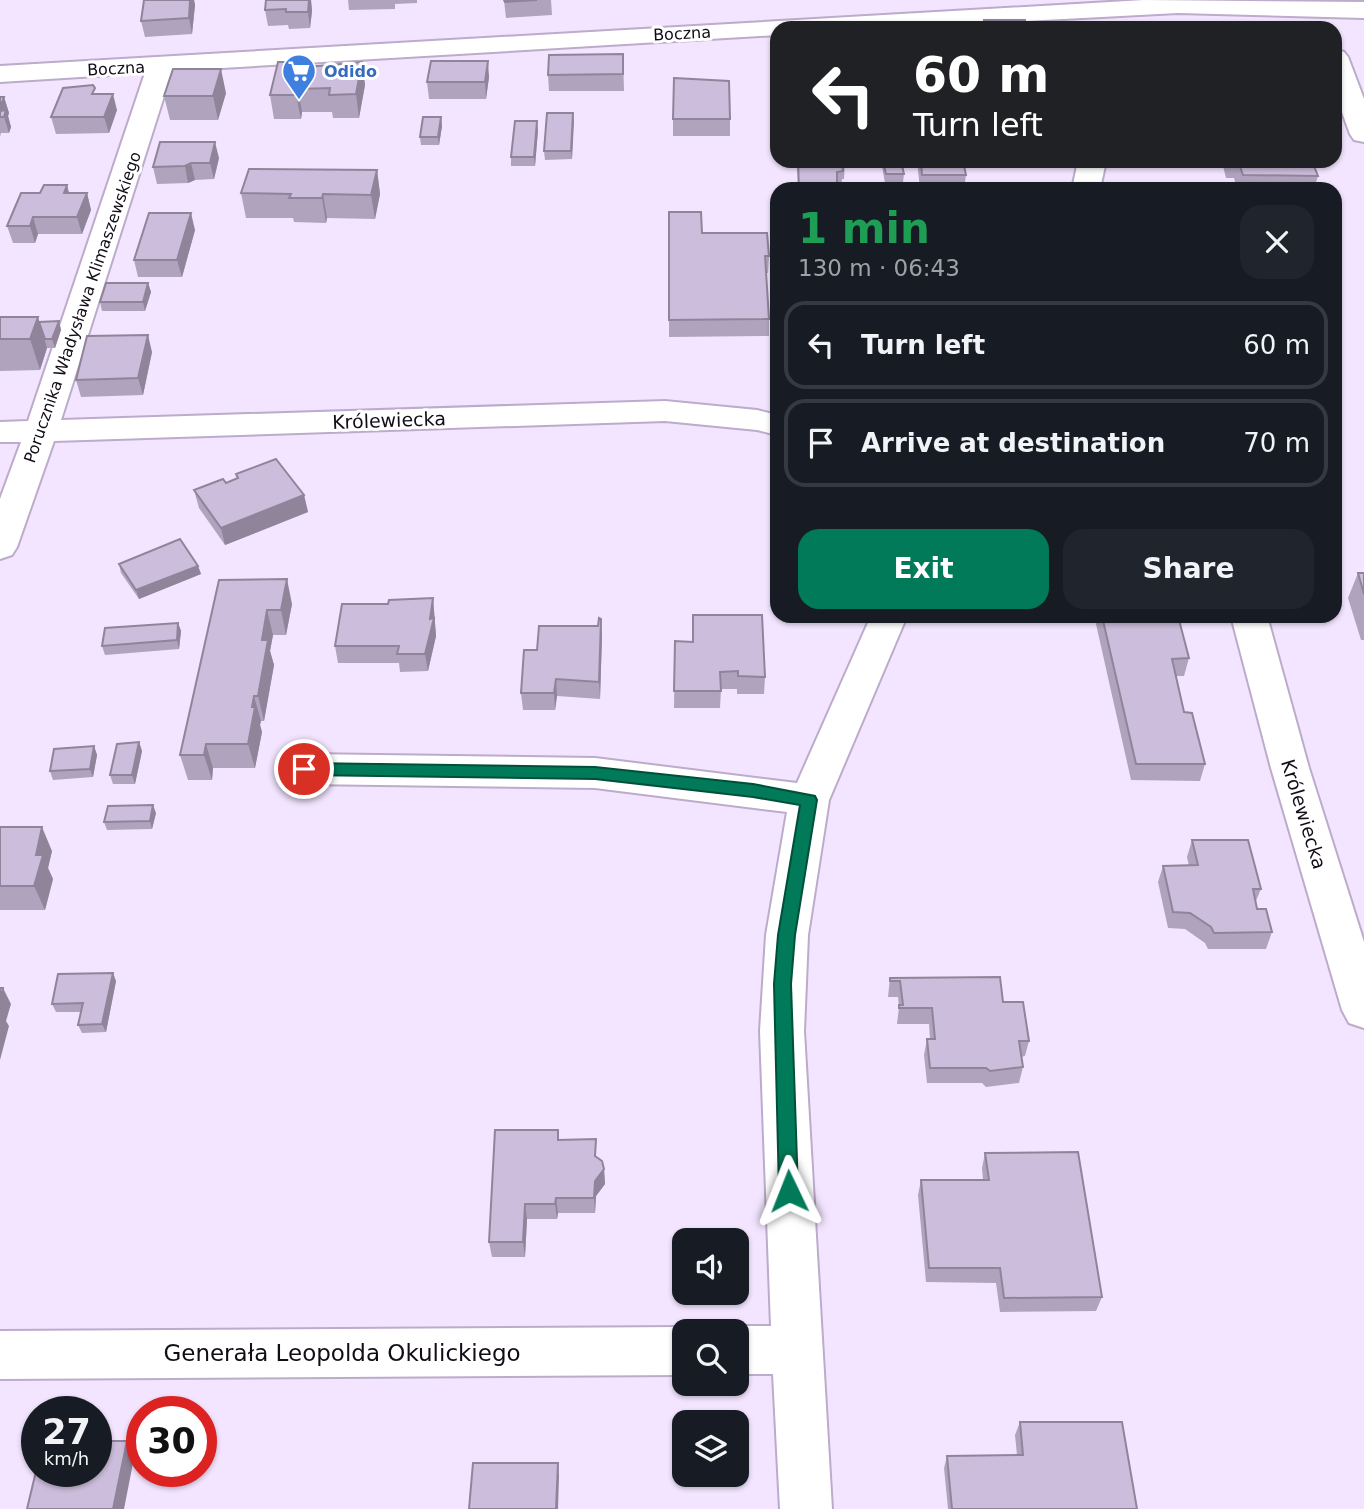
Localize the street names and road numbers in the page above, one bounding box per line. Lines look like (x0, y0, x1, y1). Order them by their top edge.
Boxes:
street label: Boczna (653, 22, 711, 45)
street label: Boczna (87, 57, 145, 80)
street label: Porucznika Władysława Klimaszewskiego (20, 149, 145, 465)
street label: Królewiecka (332, 407, 446, 433)
street label: Królewiecka (1277, 756, 1331, 872)
street label: Generała Leopolda Okulickiego (163, 1340, 521, 1366)

